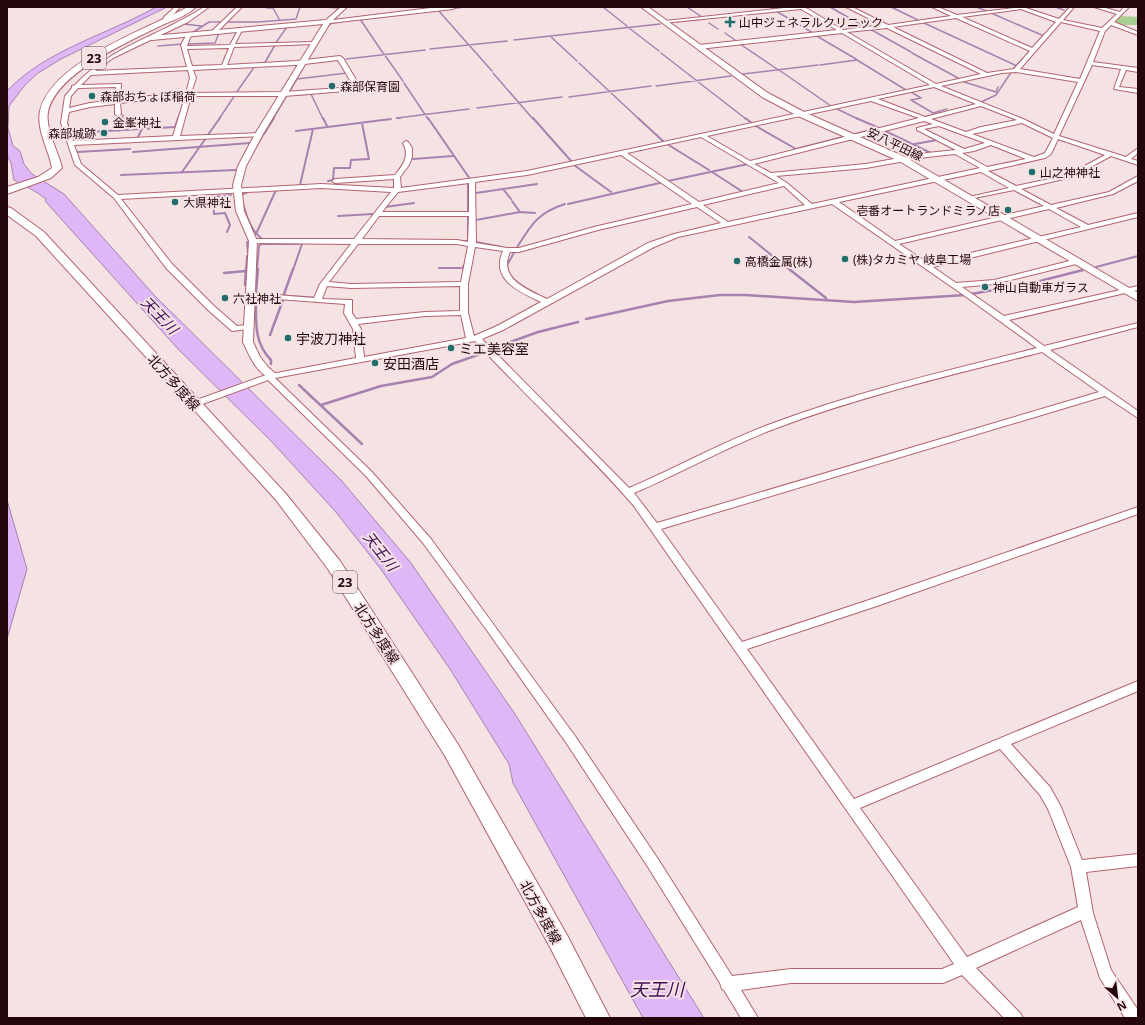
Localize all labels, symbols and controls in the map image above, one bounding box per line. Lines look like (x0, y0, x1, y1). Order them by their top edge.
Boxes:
place label: 山中ジェネラルクリニック (739, 14, 883, 31)
marker: 山中ジェネラルクリニック (724, 16, 736, 28)
road number: 23 (82, 47, 106, 69)
place label: 森部保育園 (340, 78, 400, 95)
marker: 森部保育園 (327, 81, 337, 91)
place label: 森部おちょぼ稲荷 (100, 88, 196, 105)
marker: 森部おちょぼ稲荷 (87, 91, 97, 101)
place label: 金峯神社 (113, 114, 161, 131)
marker: 金峯神社 (100, 117, 110, 127)
street label: 安八平田線 (864, 123, 926, 165)
place label: 森部城跡 (48, 125, 96, 142)
marker: 森部城跡 (99, 128, 109, 138)
place label: 山之神神社 (1040, 164, 1100, 181)
marker: 山之神神社 (1027, 167, 1037, 177)
place label: 大県神社 (183, 194, 231, 211)
marker: 大県神社 (170, 197, 180, 207)
place label: 壱番オートランドミラノ店 (856, 202, 1000, 219)
marker: 壱番オートランドミラノ店 (1003, 205, 1013, 215)
place label: (株)タカミヤ 岐阜工場 (853, 251, 971, 268)
place label: 高橋金属(株) (745, 253, 813, 270)
marker: (株)タカミヤ 岐阜工場 (840, 254, 850, 264)
marker: 高橋金属(株) (732, 256, 742, 266)
place label: 神山自動車ガラス (993, 279, 1089, 296)
marker: 神山自動車ガラス (980, 282, 990, 292)
place label: 六社神社 (233, 290, 281, 307)
water label: 天王川 (137, 292, 184, 340)
marker: 六社神社 (220, 293, 230, 303)
place label: 宇波刀神社 (296, 329, 366, 348)
marker: 宇波刀神社 (283, 333, 293, 343)
place label: ミエ美容室 (459, 339, 529, 358)
marker: ミエ美容室 (446, 343, 456, 353)
street label: 北方多度線 (144, 350, 204, 414)
place label: 安田酒店 (383, 354, 439, 373)
marker: 安田酒店 (370, 358, 380, 368)
water label: 天王川 (359, 527, 404, 576)
road number: 23 (333, 571, 357, 593)
street label: 北方多度線 (350, 598, 404, 668)
street label: 北方多度線 (516, 877, 566, 947)
water label: 天王川 (630, 977, 686, 1001)
north arrow (1097, 977, 1137, 1017)
text: N (1114, 998, 1129, 1015)

